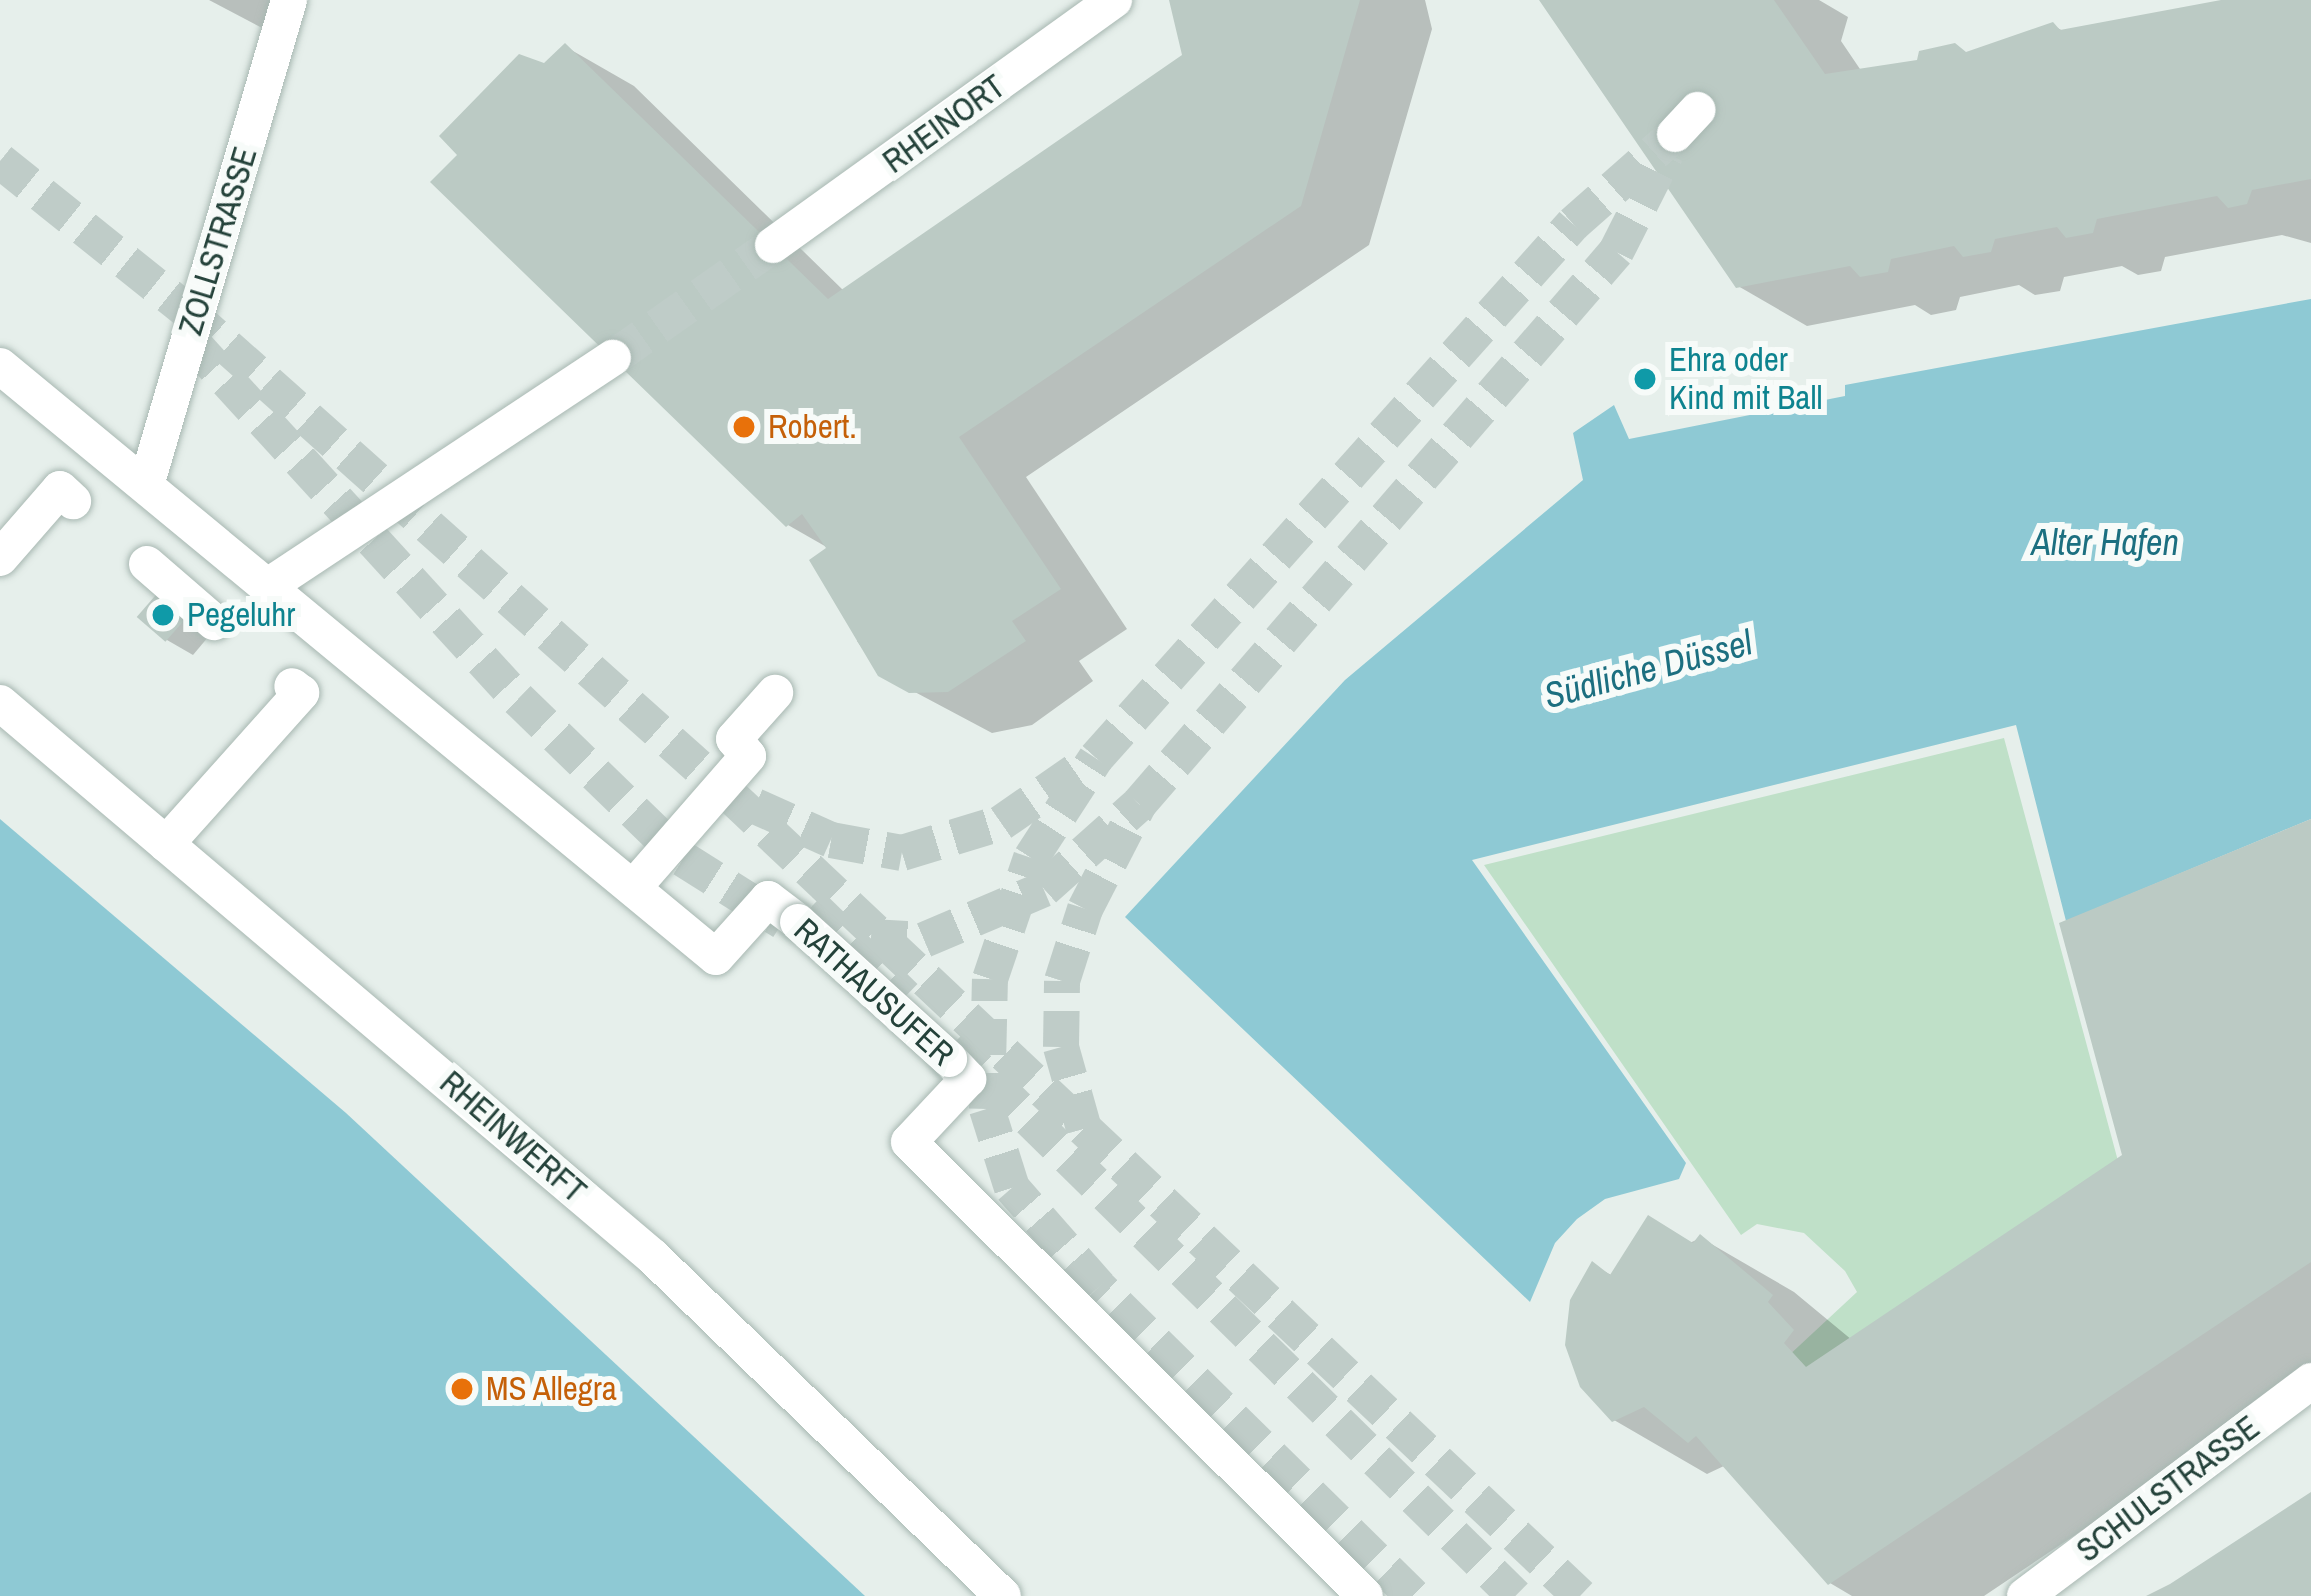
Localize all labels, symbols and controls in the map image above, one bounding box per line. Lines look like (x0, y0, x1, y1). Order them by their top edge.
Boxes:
street label: RHEINORT (875, 67, 1013, 181)
street label: ZOLLSTRASSE (171, 142, 265, 340)
place label: Ehra oder Kind mit Ball (1669, 340, 1822, 418)
marker: Ehra oder Kind mit Ball (1632, 366, 1658, 392)
place label: Robert. (768, 407, 857, 447)
marker: Robert. (731, 414, 757, 440)
water label: Alter Hafen (2031, 521, 2179, 565)
place label: Pegeluhr (187, 595, 295, 635)
marker: Pegeluhr (150, 602, 176, 628)
water label: Südliche Düssel (1539, 621, 1757, 717)
street label: RATHAUSUFER (786, 910, 962, 1074)
street label: RHEINWERFT (432, 1063, 594, 1211)
place label: MS Allegra (486, 1369, 618, 1409)
marker: MS Allegra (449, 1376, 475, 1402)
street label: SCHULSTRASSE (2069, 1408, 2267, 1570)

